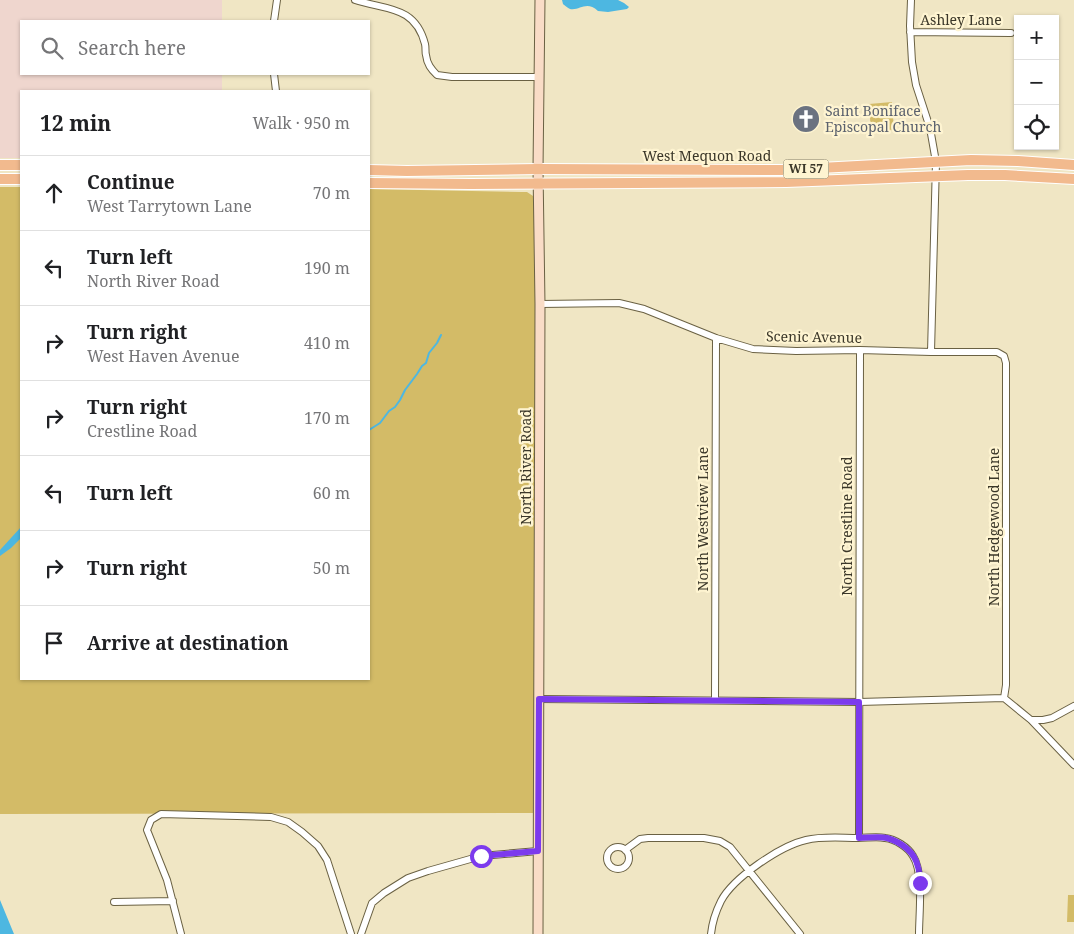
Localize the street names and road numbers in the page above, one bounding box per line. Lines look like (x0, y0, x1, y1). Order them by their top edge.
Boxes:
street label: Ashley Lane (920, 10, 1002, 29)
street label: West Mequon Road (643, 146, 772, 165)
road number: WI 57 (784, 160, 828, 178)
street label: Scenic Avenue (766, 326, 862, 347)
street label: North River Road (516, 409, 535, 525)
street label: North Westview Lane (693, 447, 712, 591)
street label: North Hedgewood Lane (984, 448, 1003, 606)
street label: North Crestline Road (837, 456, 856, 596)

